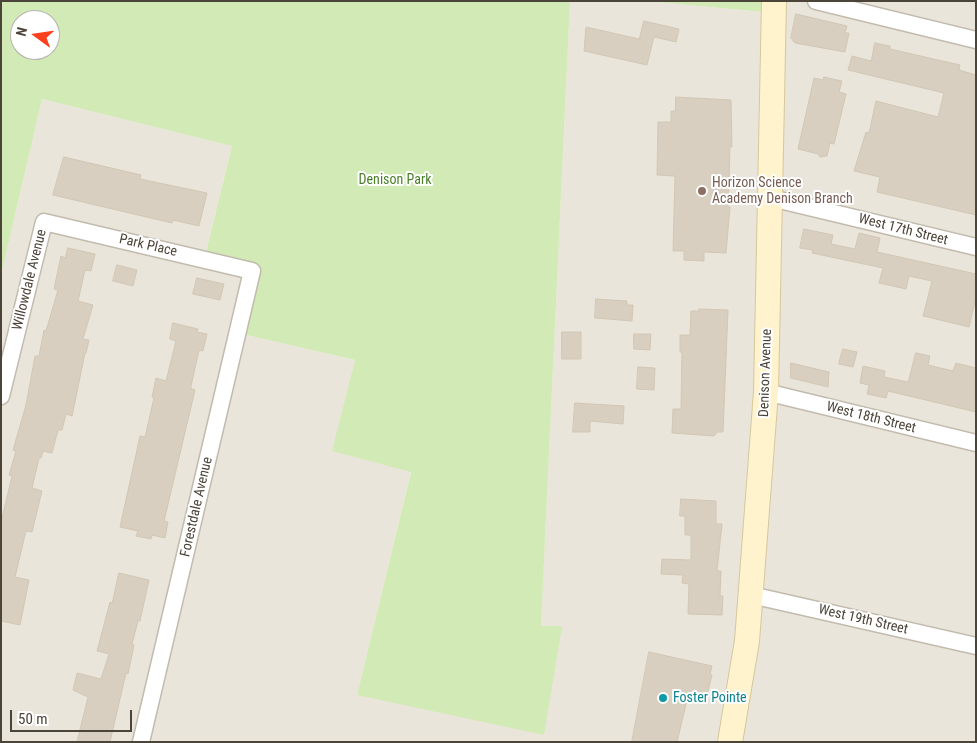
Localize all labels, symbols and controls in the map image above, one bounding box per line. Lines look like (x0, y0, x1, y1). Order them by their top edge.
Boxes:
north arrow (10, 10, 60, 60)
text: N (13, 26, 30, 38)
park label: Denison Park (359, 172, 431, 188)
place label: Horizon Science Academy Denison Branch (712, 175, 853, 208)
marker: Horizon Science Academy Denison Branch (696, 185, 708, 197)
street label: West 17th Street (857, 211, 949, 249)
street label: Willowdale Avenue (9, 228, 51, 332)
street label: Park Place (117, 231, 179, 261)
street label: Denison Avenue (756, 329, 776, 417)
street label: West 18th Street (825, 399, 917, 437)
street label: Forestdale Avenue (177, 456, 217, 558)
street label: West 19th Street (817, 602, 909, 638)
place label: Foster Pointe (673, 690, 747, 706)
marker: Foster Pointe (657, 692, 669, 704)
scale bar (12, 700, 135, 732)
text: 50 m (18, 710, 48, 728)

